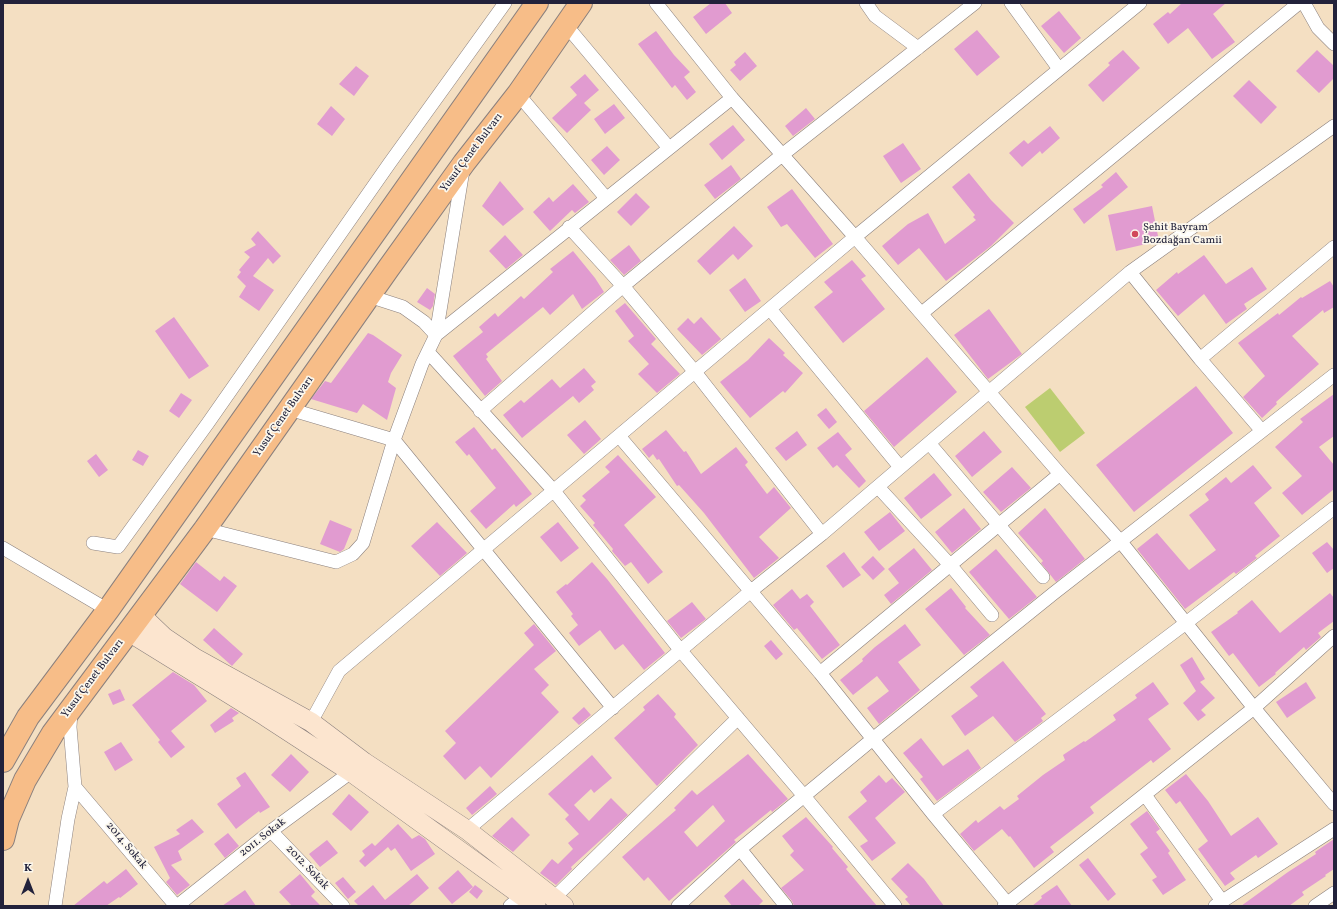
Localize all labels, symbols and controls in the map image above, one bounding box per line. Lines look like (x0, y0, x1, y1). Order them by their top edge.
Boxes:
street label: Yusuf Çenet Bulvarı (438, 111, 506, 195)
place label: Şehit Bayram Bozdağan Camii (1143, 221, 1222, 247)
marker: Şehit Bayram Bozdağan Camii (1130, 229, 1140, 239)
street label: Yusuf Çenet Bulvarı (251, 374, 317, 460)
street label: Yusuf Çenet Bulvarı (59, 637, 127, 721)
street label: 2011. Sokak (237, 816, 289, 860)
street label: 2014. Sokak (103, 820, 149, 872)
street label: 2012. Sokak (283, 843, 331, 893)
north arrow (8, 861, 48, 901)
text: K (24, 861, 32, 876)

